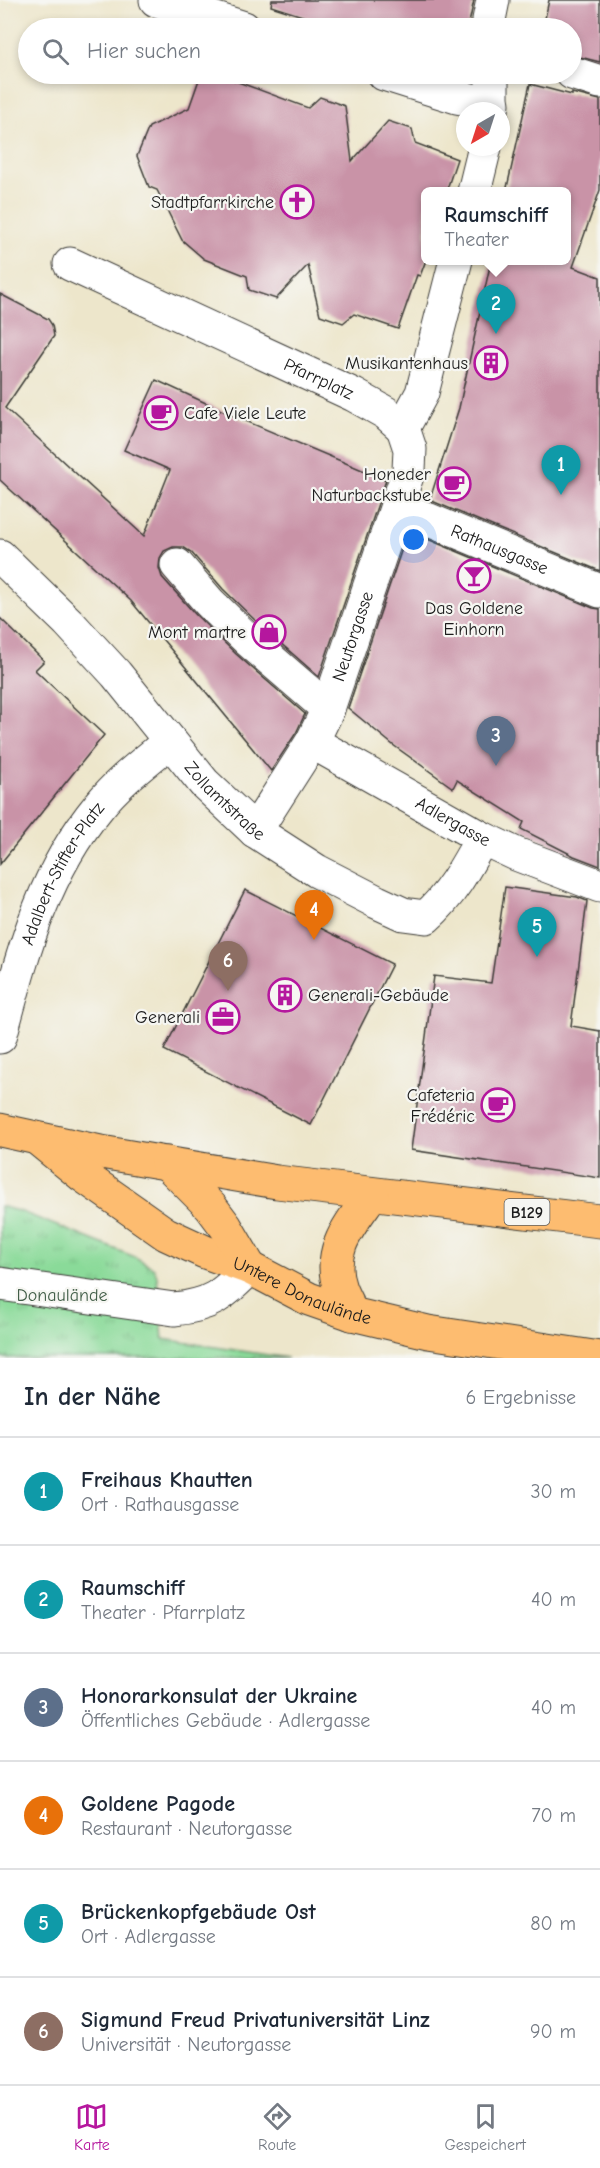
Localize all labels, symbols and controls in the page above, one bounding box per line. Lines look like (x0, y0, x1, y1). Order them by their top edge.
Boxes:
search box (18, 18, 582, 84)
icon: search (39, 35, 72, 68)
text: Hier suchen (87, 38, 201, 64)
north arrow (456, 102, 510, 156)
church icon: Stadtpfarrkirche (279, 184, 315, 220)
popup (421, 187, 571, 265)
place label: Stadtpfarrkirche (151, 192, 274, 213)
text: Raumschiff (444, 202, 548, 228)
text: Theater (444, 228, 509, 251)
pin: 2 (476, 284, 516, 334)
building icon: Musikantenhaus (473, 345, 509, 381)
place label: Musikantenhaus (345, 353, 468, 374)
street label: Pfarrplatz (281, 354, 357, 404)
cafe icon: Cafe Viele Leute (143, 395, 179, 431)
place label: Cafe Viele Leute (184, 403, 306, 424)
pin: 1 (542, 446, 580, 495)
place label: Honeder Naturbackstube (312, 464, 432, 506)
cafe icon: Honeder Naturbackstube (436, 466, 472, 502)
street label: Rathausgasse (448, 520, 551, 579)
your location (399, 525, 428, 554)
bar icon: Das Goldene Einhorn (456, 558, 492, 594)
street label: Neutorgasse (328, 589, 378, 684)
place label: Das Goldene Einhorn (425, 598, 523, 640)
shop icon: Mont martre (251, 614, 287, 650)
place label: Mont martre (148, 622, 246, 643)
pin: 3 (476, 716, 516, 766)
street label: Zollamtstraße (180, 757, 268, 845)
street label: Adlergasse (412, 793, 493, 851)
street label: Adalbert-Stifter-Platz (17, 798, 109, 948)
pin: 4 (294, 890, 334, 940)
pin: 5 (518, 908, 556, 957)
pin: 6 (208, 942, 248, 991)
building icon: Generali-Gebäude (267, 977, 303, 1013)
place label: Generali-Gebäude (308, 985, 449, 1006)
office icon: Generali (205, 999, 241, 1035)
place label: Generali (135, 1007, 200, 1028)
place label: Cafeteria Frédéric (407, 1085, 475, 1127)
cafe icon: Cafeteria Frédéric (480, 1087, 516, 1123)
road number: B129 (504, 1199, 550, 1225)
street label: Untere Donaulände (230, 1253, 373, 1329)
park label: Donaulände (16, 1285, 108, 1306)
text: In der Nähe (24, 1382, 161, 1412)
text: 6 Ergebnisse (466, 1386, 576, 1409)
text: Freihaus Khautten (81, 1467, 253, 1493)
text: 1 (40, 1480, 47, 1503)
text: 30 m (530, 1480, 576, 1503)
text: Ort · Rathausgasse (81, 1493, 239, 1516)
text: Raumschiff (81, 1575, 185, 1601)
text: 2 (39, 1588, 48, 1611)
text: 40 m (531, 1588, 576, 1611)
text: Theater · Pfarrplatz (81, 1601, 245, 1624)
text: Honorarkonsulat der Ukraine (81, 1683, 357, 1709)
text: 3 (39, 1696, 48, 1719)
text: 40 m (531, 1696, 576, 1719)
text: Öffentliches Gebäude · Adlergasse (81, 1709, 370, 1732)
text: Goldene Pagode (81, 1791, 235, 1817)
text: 4 (39, 1804, 48, 1827)
text: 70 m (531, 1804, 576, 1827)
text: Restaurant · Neutorgasse (81, 1817, 292, 1840)
text: Brückenkopfgebäude Ost (81, 1899, 316, 1925)
text: 5 (38, 1912, 49, 1935)
text: 80 m (530, 1912, 576, 1935)
text: Ort · Adlergasse (81, 1925, 216, 1948)
text: Sigmund Freud Privatuniversität Linz (81, 2007, 430, 2033)
text: 6 (38, 2020, 49, 2043)
text: 90 m (530, 2020, 576, 2043)
text: Universität · Neutorgasse (81, 2033, 291, 2056)
tab: Karte (74, 2100, 110, 2154)
tab: Route (258, 2100, 296, 2154)
tab: Gespeichert (444, 2100, 526, 2154)

